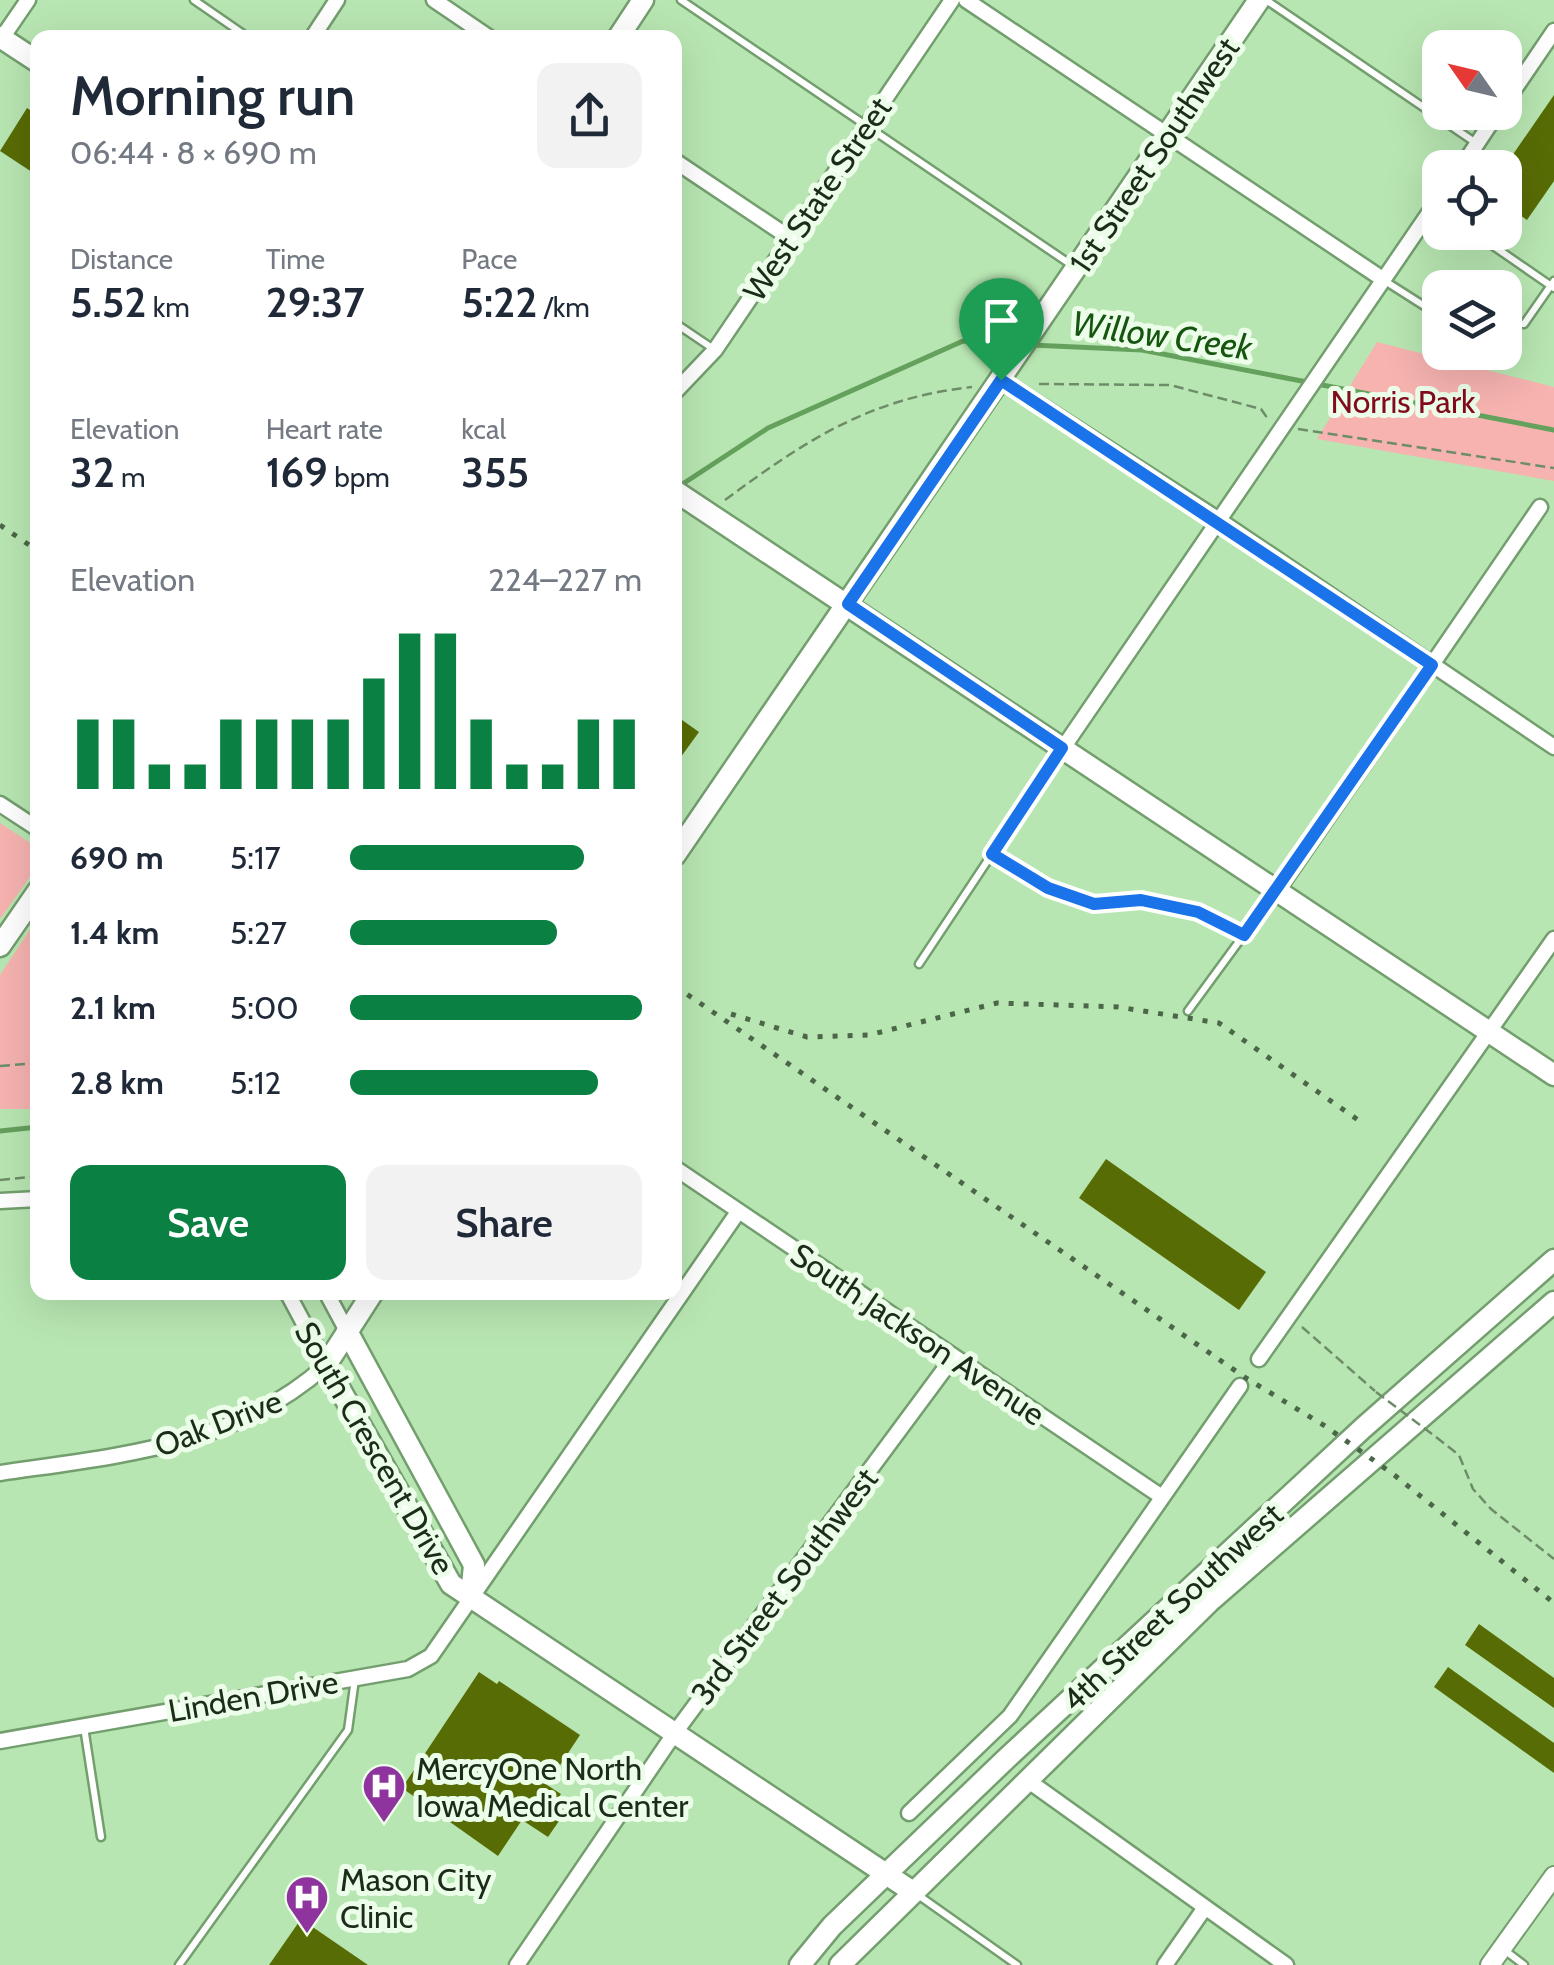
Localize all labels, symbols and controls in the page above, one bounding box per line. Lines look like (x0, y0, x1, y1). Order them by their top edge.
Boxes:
street label: 1st Street Southwest (1061, 30, 1247, 280)
north arrow (1422, 30, 1522, 130)
map controls (1422, 30, 1522, 370)
text: Morning run (70, 62, 355, 129)
button: share (537, 63, 642, 168)
street label: West State Street (735, 90, 900, 308)
text: 06:44 · 8 × 690 m (70, 133, 317, 172)
button: locate (1422, 150, 1522, 250)
text: Distance (70, 242, 173, 276)
text: Time (266, 242, 325, 276)
text: Pace (461, 242, 517, 276)
button: layers (1422, 270, 1522, 370)
text: 5.52 (70, 276, 146, 328)
text: 29:37 (266, 276, 365, 328)
text: 5:22 (461, 276, 537, 328)
pin (959, 278, 1044, 381)
text: km (146, 290, 190, 324)
text: /km (537, 290, 590, 324)
icon: arrive (974, 293, 1029, 348)
water label: Willow Creek (1069, 301, 1256, 369)
park label: Norris Park (1331, 382, 1476, 421)
text: Elevation (70, 412, 179, 446)
text: Heart rate (266, 412, 383, 446)
text: kcal (461, 412, 506, 446)
text: 32 (70, 446, 115, 498)
text: 169 (266, 446, 328, 498)
text: 355 (461, 446, 529, 498)
text: m (115, 460, 146, 494)
text: bpm (328, 460, 390, 494)
text: Elevation (70, 560, 195, 599)
text: 224–227 m (488, 560, 642, 599)
text: 690 m (70, 838, 164, 877)
text: 5:17 (230, 838, 281, 877)
text: 1.4 km (70, 913, 159, 952)
text: 5:27 (230, 913, 287, 952)
text: 2.1 km (70, 988, 156, 1027)
text: 5:00 (230, 988, 299, 1027)
text: 2.8 km (70, 1063, 164, 1102)
text: 5:12 (230, 1063, 281, 1102)
button: Save (70, 1165, 346, 1280)
button: Share (366, 1165, 642, 1280)
street label: South Jackson Avenue (784, 1235, 1052, 1433)
street label: South Crescent Drive (287, 1315, 463, 1581)
street label: Oak Drive (149, 1381, 287, 1465)
street label: 3rd Street Southwest (682, 1460, 886, 1712)
street label: 4th Street Southwest (1054, 1495, 1291, 1719)
street label: Linden Drive (165, 1662, 341, 1730)
place label: MercyOne North Iowa Medical Center (416, 1749, 689, 1825)
hospital icon: MercyOne North Iowa Medical Center (361, 1763, 407, 1824)
place label: Mason City Clinic (340, 1860, 492, 1936)
hospital icon: Mason City Clinic (284, 1874, 330, 1935)

